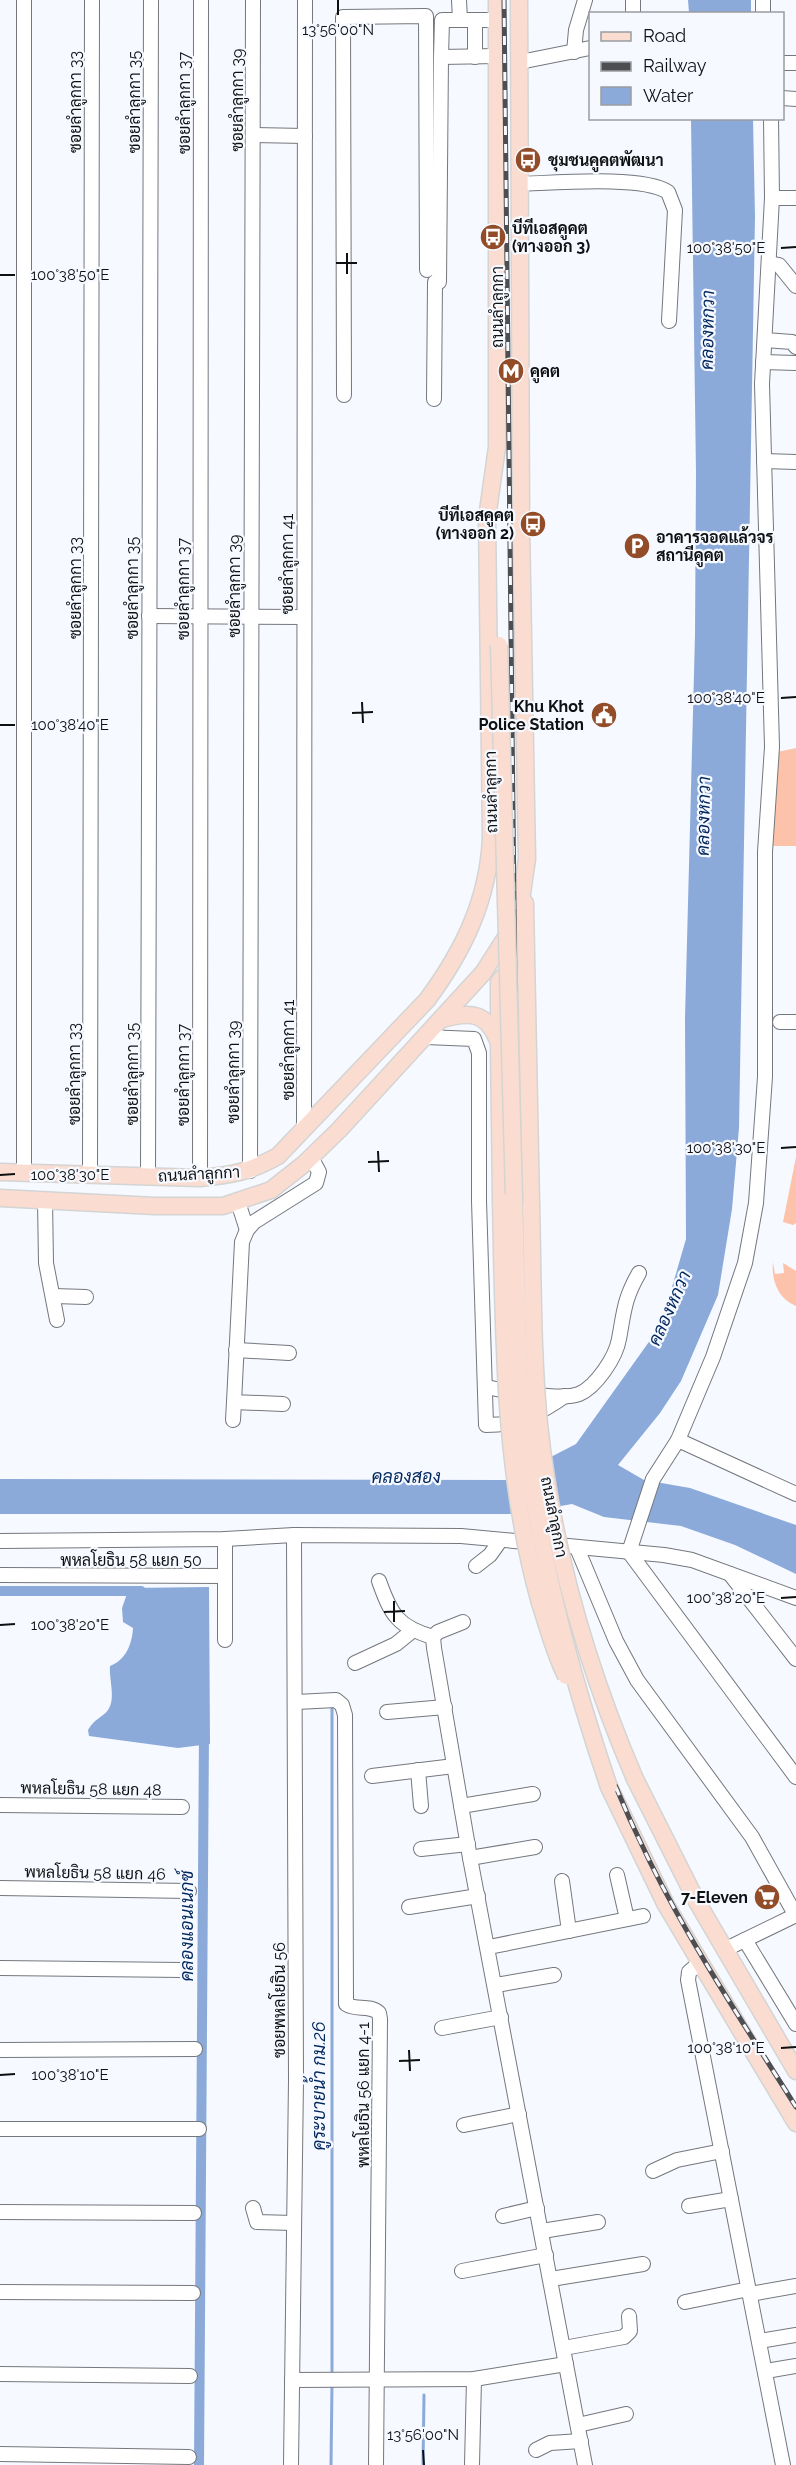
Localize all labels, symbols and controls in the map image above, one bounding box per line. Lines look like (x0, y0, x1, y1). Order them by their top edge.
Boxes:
legend (589, 12, 784, 120)
text: 13°56'00"N (302, 21, 374, 39)
text: Road (643, 25, 686, 46)
street label: ซอยลำลูกกา 39 (228, 49, 249, 151)
street label: ซอยลำลูกกา 33 (66, 51, 87, 153)
street label: ซอยลำลูกกา 35 (125, 51, 146, 153)
street label: ซอยลำลูกกา 37 (175, 52, 196, 154)
text: Railway (643, 55, 707, 76)
text: Water (643, 85, 694, 106)
bus stop icon: ชุมชนคูคตพัฒนา (513, 145, 543, 175)
place label: ชุมชนคูคตพัฒนา (548, 150, 664, 173)
place label: บีทีเอสคูคต (ทางออก 3) (512, 218, 590, 256)
bus stop icon: บีทีเอสคูคต (ทางออก 3) (478, 222, 508, 252)
text: 100°38'50"E (687, 239, 765, 257)
text: 100°38'50"E (31, 266, 109, 284)
street label: ถนนลำลูกกา (488, 266, 509, 348)
water label: คลองหกวา (696, 290, 718, 370)
metro station icon: คูคต (496, 356, 526, 386)
place label: คูคต (530, 362, 560, 384)
place label: บีทีเอสคูคต (ทางออก 2) (436, 505, 514, 543)
bus stop icon: บีทีเอสคูคต (ทางออก 2) (518, 509, 548, 539)
street label: ซอยลำลูกกา 41 (278, 514, 299, 614)
place label: อาคารจอดแล้วจร สถานีคูคต (656, 526, 774, 568)
parking icon: อาคารจอดแล้วจร สถานีคูคต (622, 531, 652, 561)
street label: ซอยลำลูกกา 39 (225, 535, 246, 637)
street label: ซอยลำลูกกา 33 (66, 537, 87, 639)
street label: ซอยลำลูกกา 35 (123, 537, 144, 639)
street label: ซอยลำลูกกา 37 (174, 538, 195, 640)
text: 100°38'40"E (687, 689, 765, 707)
place label: Khu Khot Police Station (479, 697, 584, 734)
public building icon: Khu Khot Police Station (589, 700, 619, 730)
text: 100°38'40"E (31, 716, 109, 734)
street label: ถนนลำลูกกา (481, 751, 503, 833)
water label: คลองหกวา (692, 776, 714, 856)
street label: ซอยลำลูกกา 41 (279, 1000, 300, 1100)
street label: ซอยลำลูกกา 39 (224, 1021, 245, 1123)
street label: ซอยลำลูกกา 33 (65, 1023, 86, 1125)
street label: ซอยลำลูกกา 35 (123, 1023, 144, 1125)
street label: ซอยลำลูกกา 37 (174, 1024, 195, 1126)
text: 100°38'30"E (687, 1139, 765, 1157)
street label: ถนนลำลูกกา (157, 1162, 241, 1188)
text: 100°38'30"E (31, 1166, 109, 1184)
water label: คลองหกวา (643, 1267, 695, 1349)
water label: คลองสอง (371, 1466, 441, 1487)
street label: ถนนลำลูกกา (535, 1475, 571, 1560)
street label: พหลโยธิน 58 แยก 50 (60, 1549, 202, 1570)
text: 100°38'20"E (687, 1589, 765, 1607)
text: 100°38'20"E (31, 1616, 109, 1634)
street label: พหลโยธิน 58 แยก 48 (20, 1776, 162, 1800)
street label: พหลโยธิน 58 แยก 46 (24, 1860, 166, 1884)
water label: คลองแอนเนกซ์ (174, 1867, 197, 1982)
supermarket icon: 7-Eleven (752, 1882, 782, 1912)
place label: 7-Eleven (681, 1888, 748, 1907)
street label: ซอยพหลโยธิน 56 (268, 1942, 289, 2058)
water label: คูระบายน้ำ กม.26 (303, 2021, 332, 2150)
street label: พหลโยธิน 56 แยก 4-1 (352, 2022, 373, 2168)
text: 100°38'10"E (687, 2039, 765, 2057)
text: 100°38'10"E (31, 2066, 109, 2084)
text: 13°56'00"N (387, 2426, 459, 2444)

